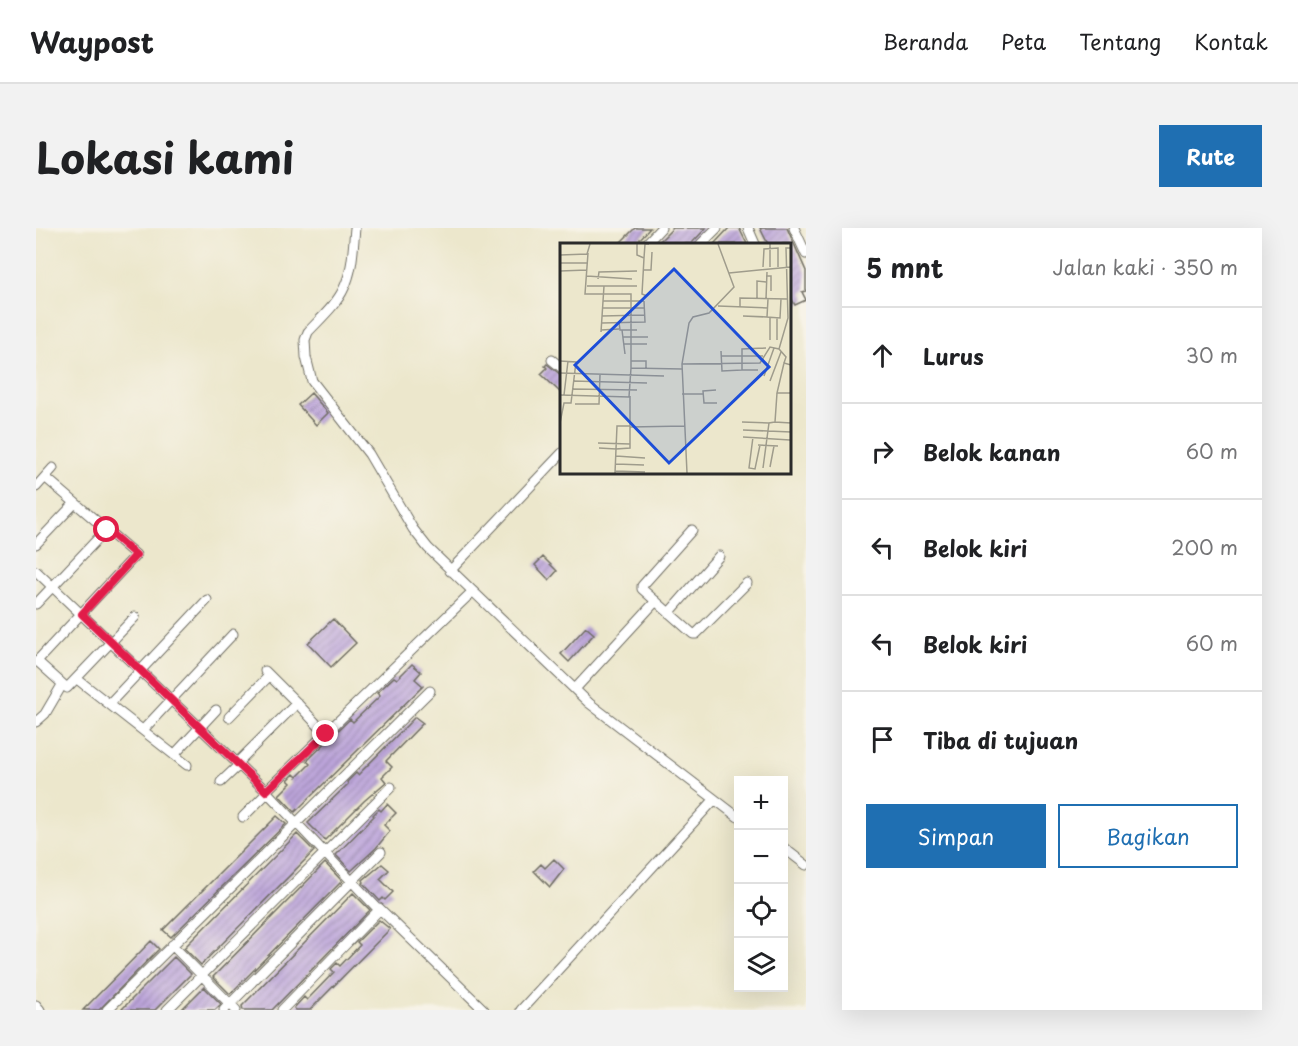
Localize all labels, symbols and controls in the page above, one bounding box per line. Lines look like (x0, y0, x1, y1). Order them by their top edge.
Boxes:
text: Waypost (30, 20, 154, 63)
text: Beranda (883, 25, 968, 57)
text: Peta (1001, 25, 1046, 57)
text: Tentang (1079, 25, 1161, 57)
text: Kontak (1194, 25, 1268, 57)
text: Lokasi kami (36, 125, 294, 188)
button: Rute (1159, 125, 1262, 187)
inset map (560, 243, 791, 474)
text: 5 mnt (866, 248, 943, 287)
text: Jalan kaki · 350 m (1053, 252, 1238, 282)
icon: ahead (866, 339, 899, 372)
text: Lurus (923, 339, 984, 372)
text: 30 m (1185, 340, 1238, 370)
icon: right (866, 435, 899, 468)
text: Belok kanan (923, 435, 1060, 468)
text: 60 m (1186, 436, 1238, 466)
route start (93, 516, 119, 542)
icon: left (866, 531, 899, 564)
text: Belok kiri (923, 531, 1027, 564)
text: 200 m (1171, 532, 1238, 562)
icon: left (866, 627, 899, 660)
text: Belok kiri (923, 627, 1027, 660)
text: 60 m (1186, 628, 1238, 658)
route end (312, 720, 338, 746)
icon: arrive (866, 723, 899, 756)
text: Tiba di tujuan (923, 723, 1078, 756)
map controls (734, 776, 788, 992)
button: + (734, 776, 788, 830)
button: Simpan (866, 804, 1046, 868)
button: Bagikan (1058, 804, 1238, 868)
button: − (734, 830, 788, 884)
button: locate (734, 884, 788, 938)
button: layers (734, 938, 788, 992)

